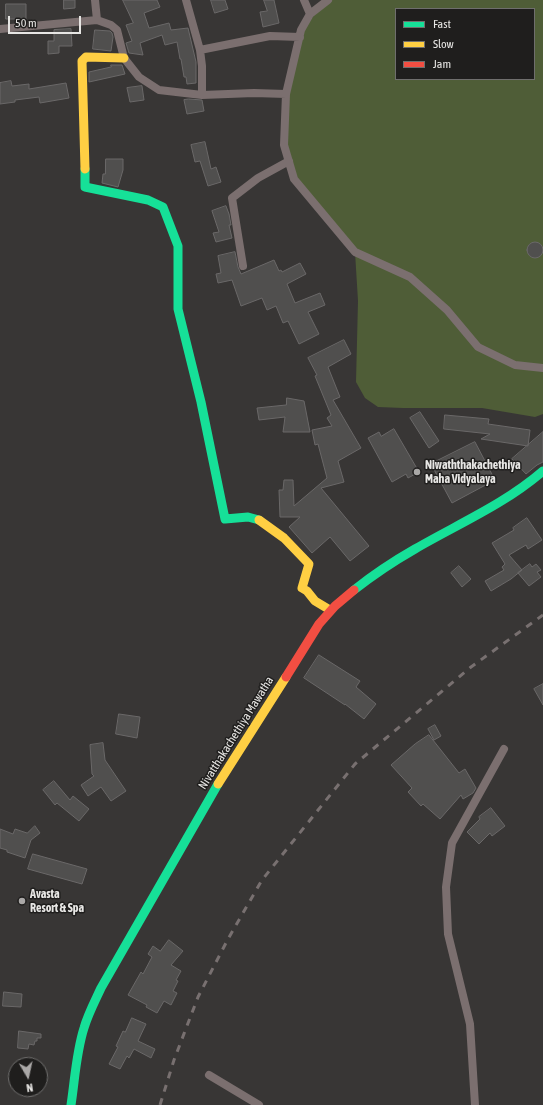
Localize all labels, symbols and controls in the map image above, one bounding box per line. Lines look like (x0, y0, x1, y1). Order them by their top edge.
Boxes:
scale bar (10, 8, 83, 34)
legend (395, 8, 535, 80)
text: 50 m (15, 16, 37, 30)
text: Fast (433, 17, 451, 31)
text: Slow (433, 37, 454, 51)
text: Jam (433, 57, 451, 71)
place label: Niwaththakachethiya Maha Vidyalaya (425, 458, 521, 486)
marker: Niwaththakachethiya Maha Vidyalaya (412, 467, 422, 477)
street label: Nivatthakachethiya Mawatha (195, 674, 277, 792)
place label: Avasta Resort & Spa (30, 887, 84, 915)
marker: Avasta Resort & Spa (17, 896, 27, 906)
north arrow (8, 1057, 48, 1097)
text: N (26, 1081, 34, 1094)

